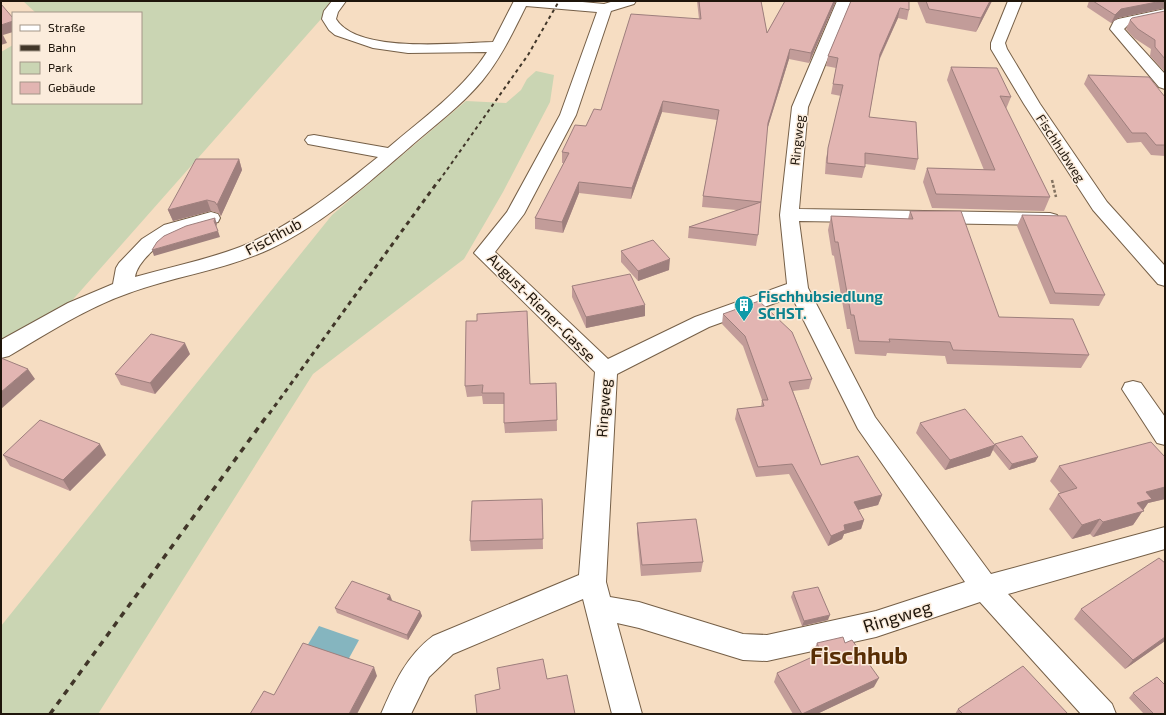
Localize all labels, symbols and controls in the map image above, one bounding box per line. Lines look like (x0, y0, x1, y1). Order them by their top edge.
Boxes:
legend (12, 12, 142, 104)
text: Straße (48, 20, 85, 34)
text: Bahn (48, 40, 76, 54)
text: Park (48, 60, 73, 74)
text: Gebäude (48, 80, 96, 94)
street label: Fischhubweg (1033, 111, 1089, 185)
street label: Ringweg (786, 114, 808, 166)
street label: Fischhub (242, 214, 304, 258)
street label: August-Riener-Gasse (484, 249, 600, 365)
place label: Fischhubsiedlung SCHST. (758, 287, 883, 322)
building icon: Fischhubsiedlung SCHST. (733, 294, 755, 322)
street label: Ringweg (592, 377, 614, 438)
street label: Ringweg (860, 595, 934, 637)
district label: Fischhub (810, 641, 908, 669)

